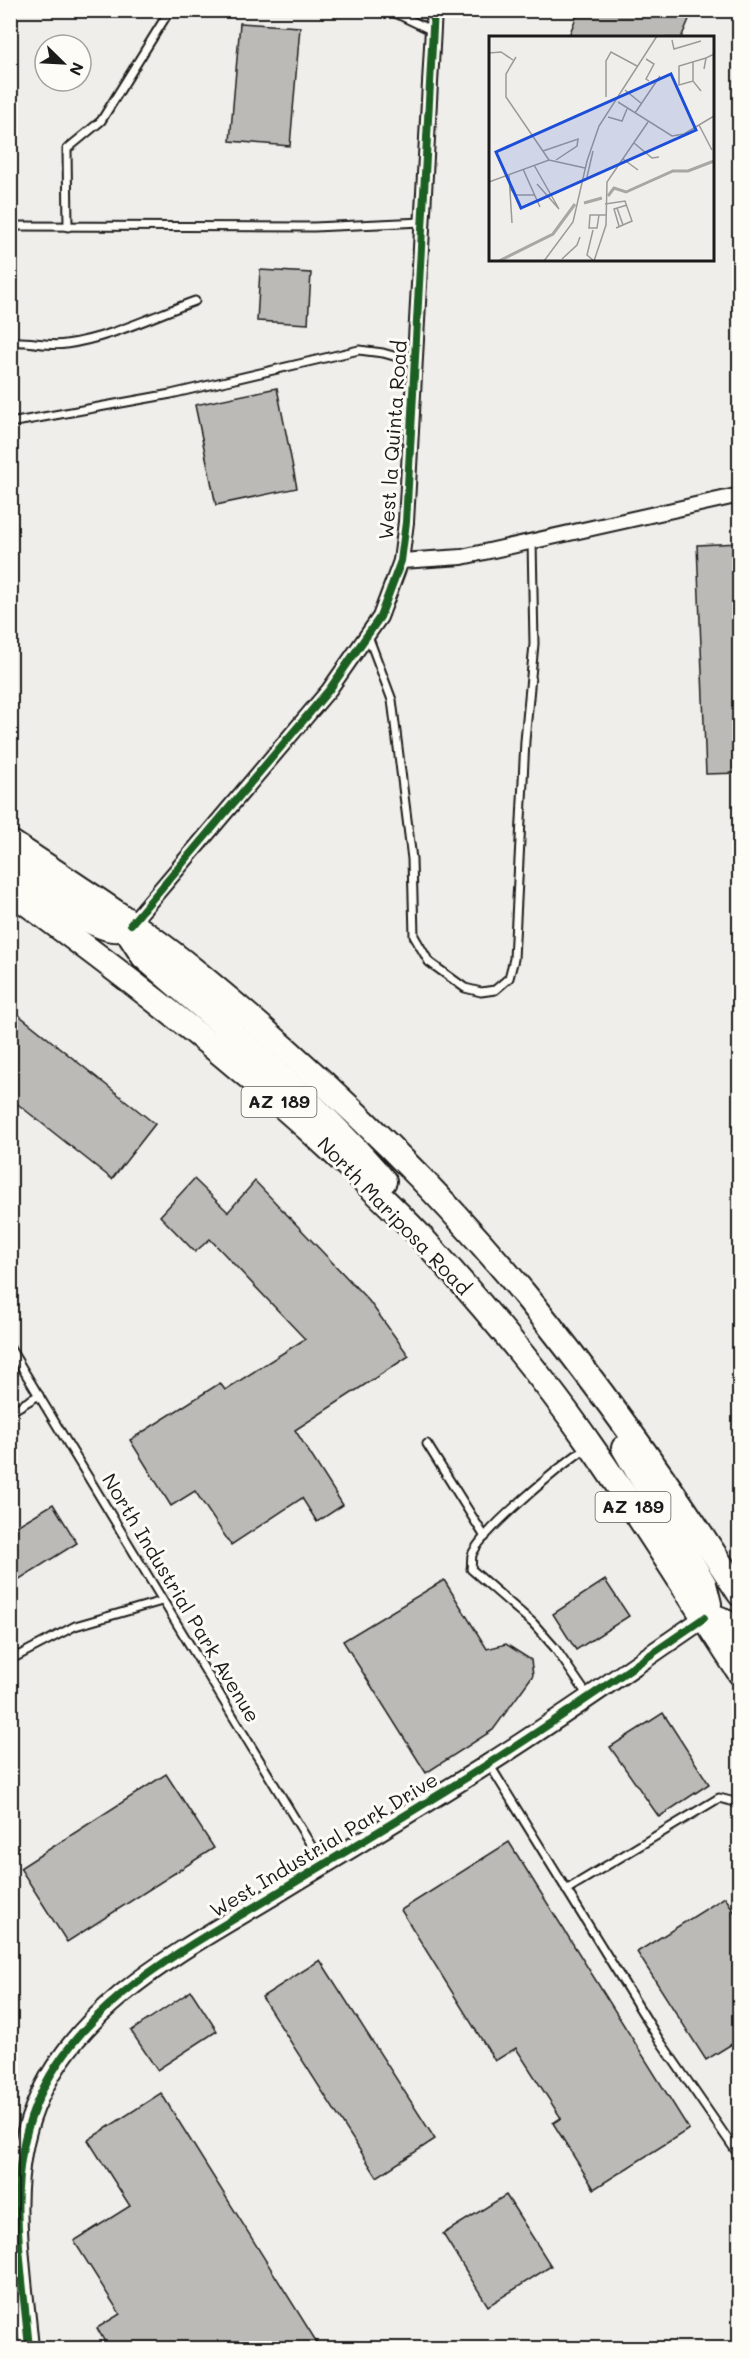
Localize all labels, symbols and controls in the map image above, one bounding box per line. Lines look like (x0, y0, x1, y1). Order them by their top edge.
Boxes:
north arrow (33, 33, 93, 93)
inset map (489, 36, 714, 261)
text: N (65, 59, 89, 79)
street label: West la Quinta Road (372, 339, 412, 541)
road number: AZ 189 (242, 1087, 316, 1117)
street label: North Mariposa Road (312, 1131, 477, 1300)
street label: North Industrial Park Avenue (97, 1468, 267, 1727)
road number: AZ 189 (596, 1492, 670, 1522)
street label: West Industrial Park Drive (205, 1766, 442, 1923)

